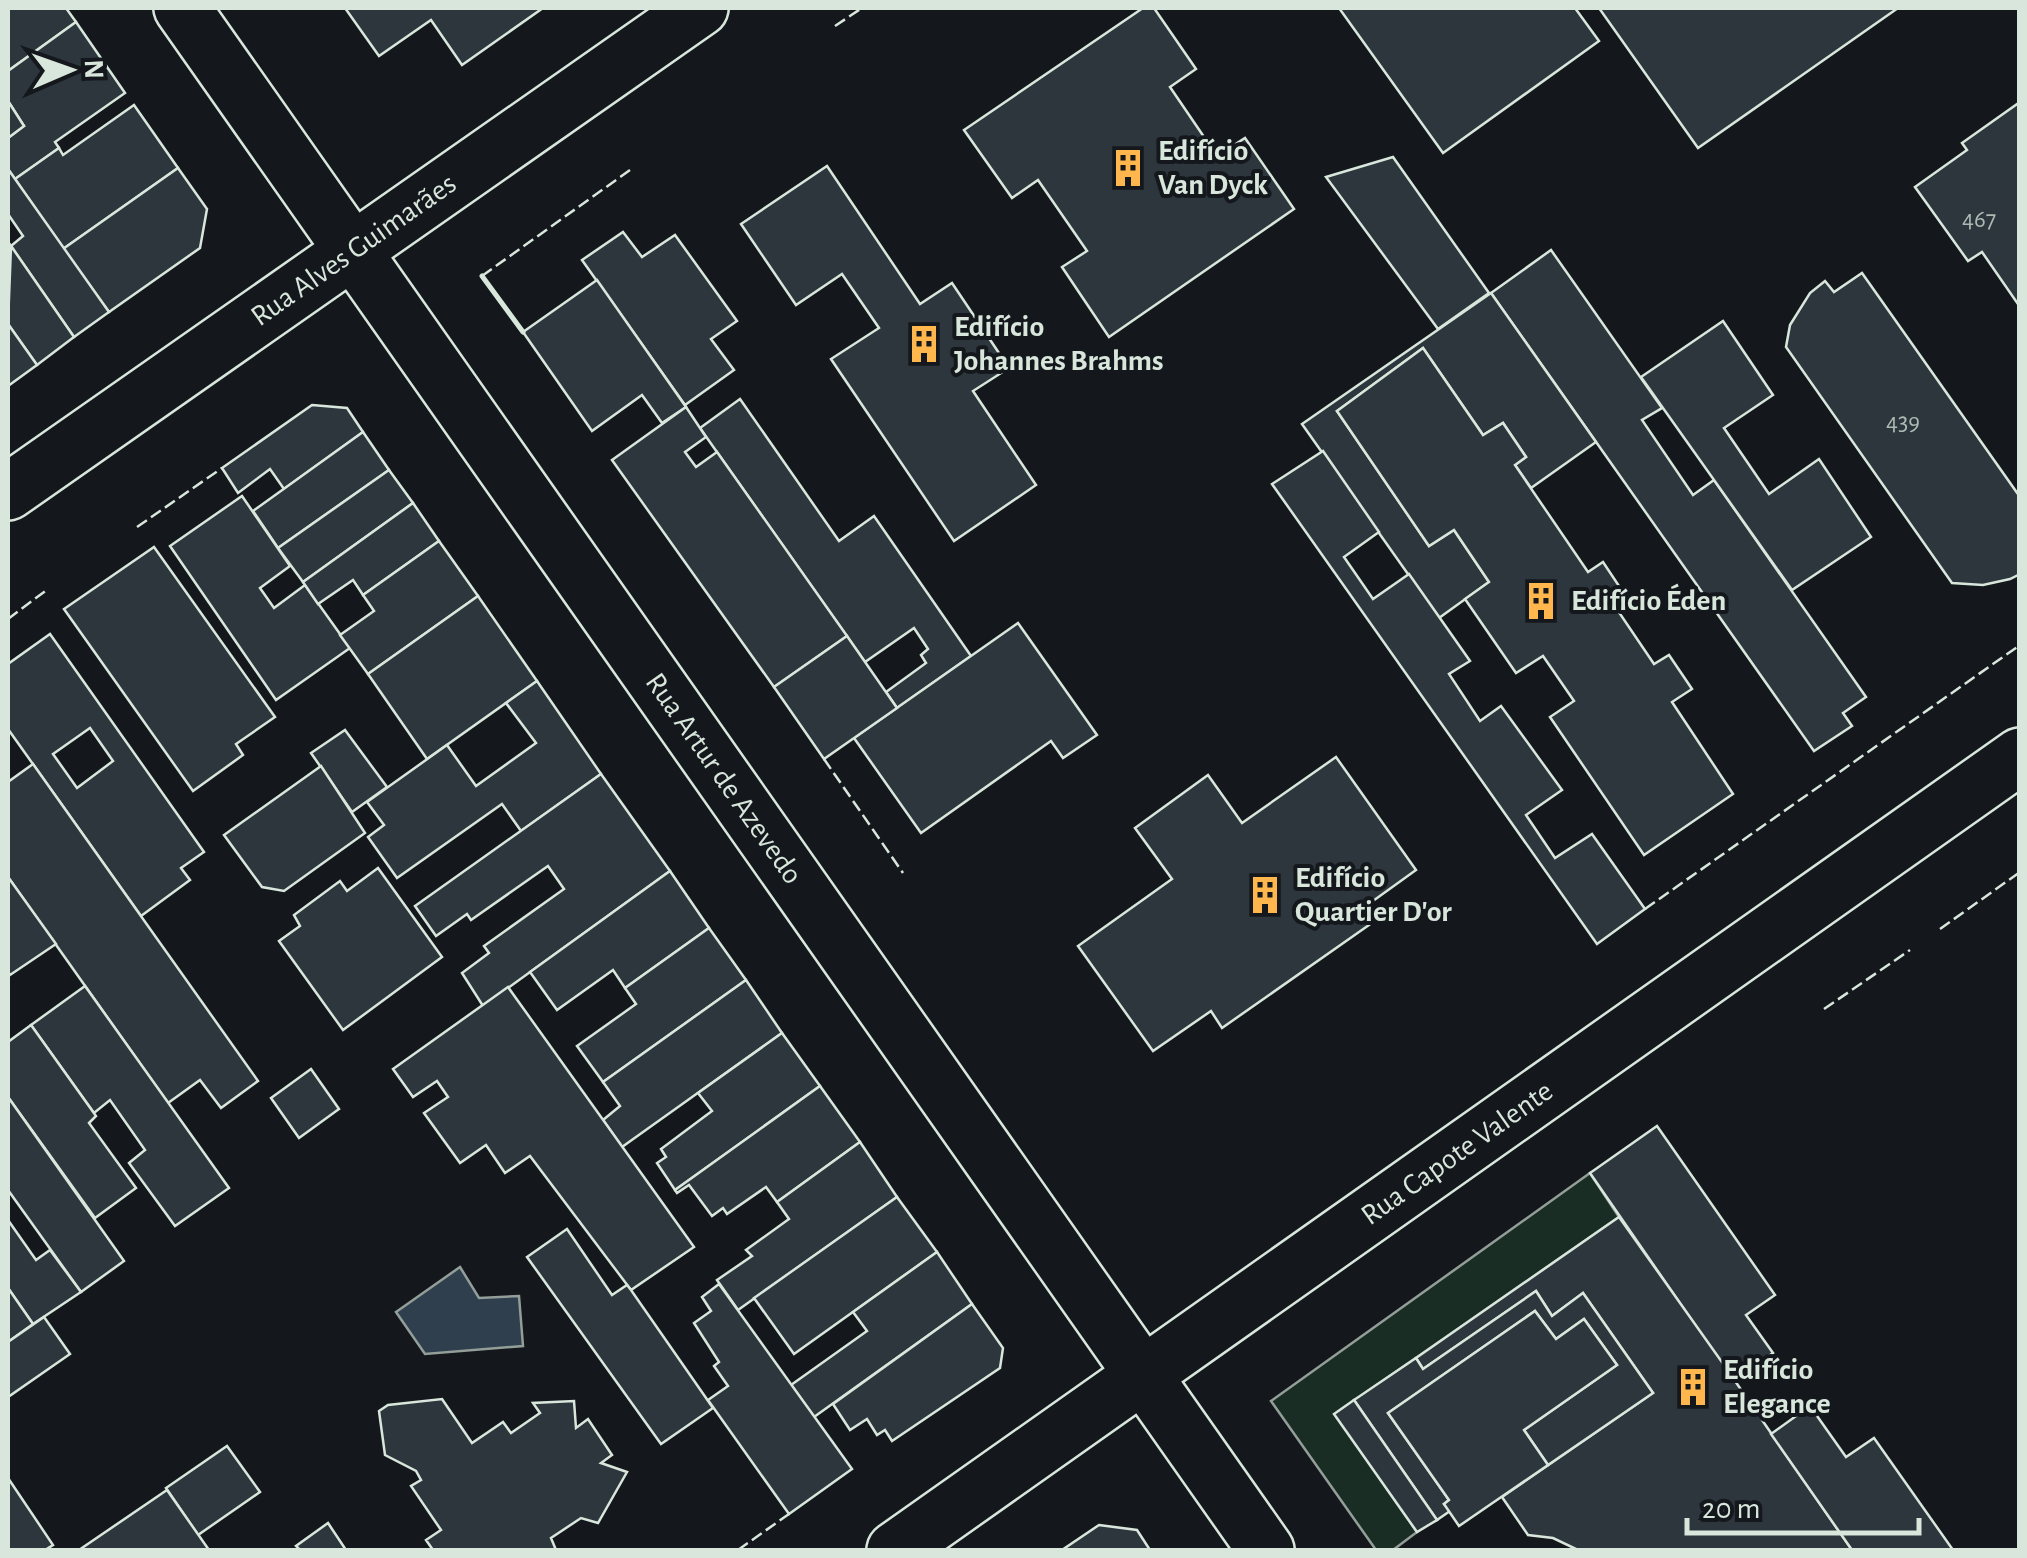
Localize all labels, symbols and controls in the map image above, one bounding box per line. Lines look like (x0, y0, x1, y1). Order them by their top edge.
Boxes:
north arrow (20, 20, 120, 120)
text: N (79, 59, 107, 79)
place label: Edifício Van Dyck (1158, 136, 1268, 200)
building icon: Edifício Van Dyck (1107, 147, 1149, 189)
street label: Rua Alves Guimarães (246, 168, 462, 332)
house number: 467 (1962, 207, 1996, 232)
place label: Edifício Johannes Brahms (954, 312, 1164, 376)
building icon: Edifício Johannes Brahms (903, 323, 945, 365)
house number: 439 (1886, 410, 1920, 435)
building icon: Edifício Éden (1520, 580, 1562, 622)
place label: Edifício Éden (1571, 583, 1726, 616)
street label: Rua Artur de Azevedo (640, 668, 808, 890)
place label: Edifício Quartier D'or (1295, 863, 1452, 927)
building icon: Edifício Quartier D'or (1244, 874, 1286, 916)
street label: Rua Capote Valente (1356, 1076, 1558, 1231)
place label: Edifício Elegance (1723, 1355, 1831, 1419)
building icon: Edifício Elegance (1672, 1366, 1714, 1408)
scale bar (1687, 1473, 1920, 1535)
text: 20 m (1702, 1494, 1760, 1524)

